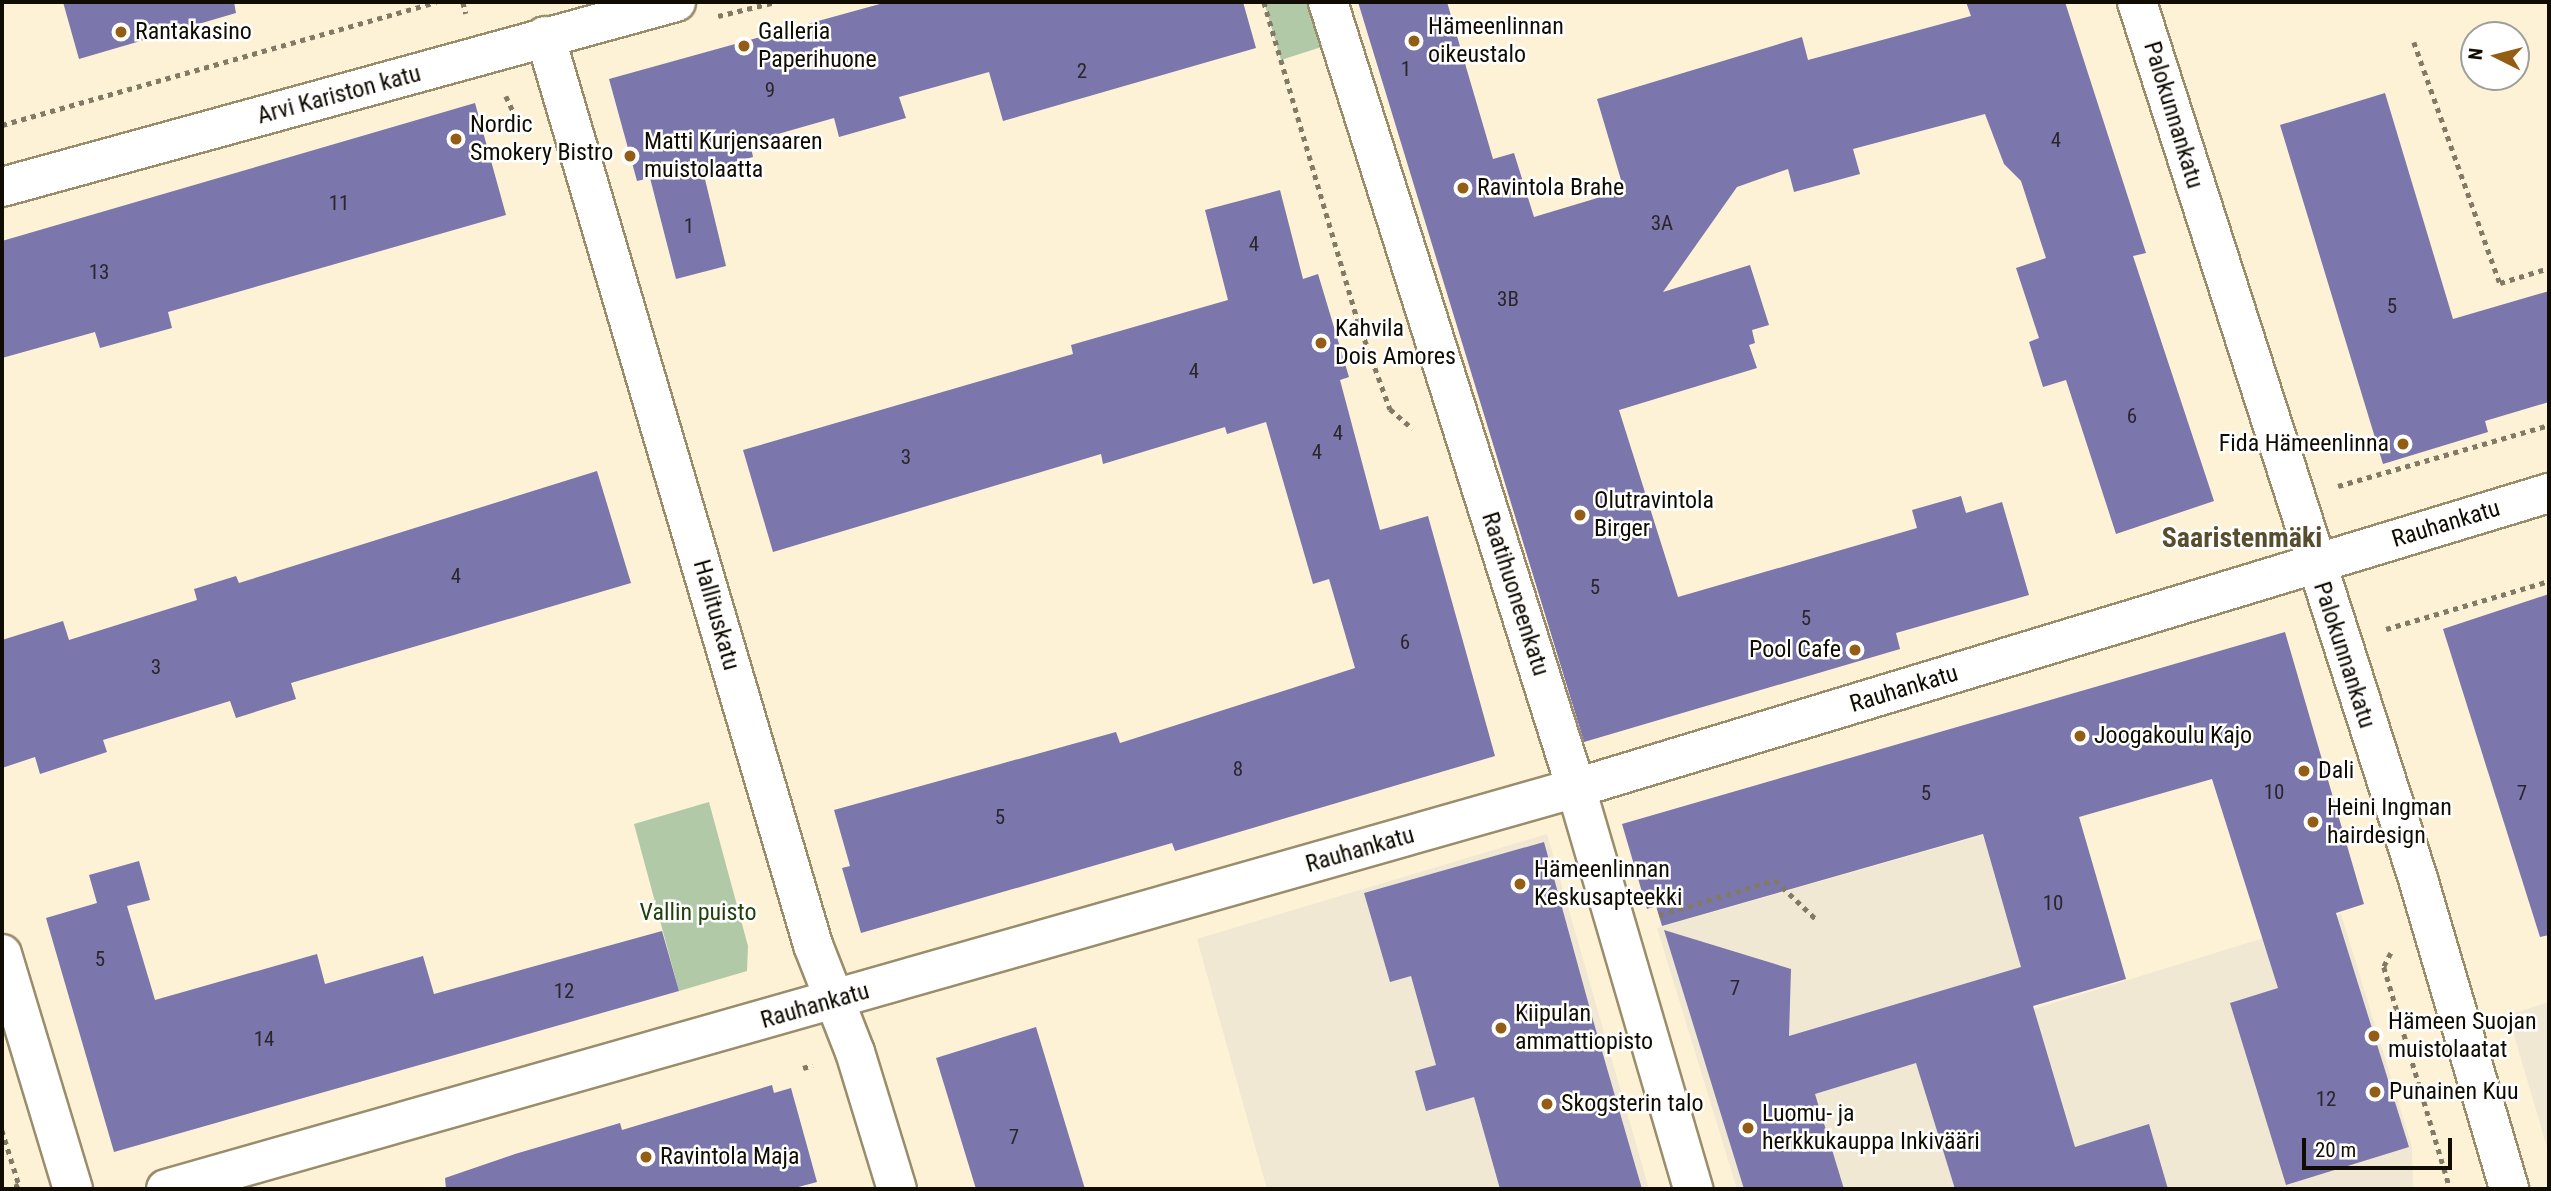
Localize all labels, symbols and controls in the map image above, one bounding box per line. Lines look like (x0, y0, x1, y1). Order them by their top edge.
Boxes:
place label: Hämeenlinnan oikeustalo (1428, 13, 1564, 69)
place label: Rantakasino (135, 18, 252, 46)
place label: Galleria Paperihuone (758, 18, 877, 74)
north arrow (2460, 21, 2530, 91)
marker: Rantakasino (113, 24, 129, 40)
marker: Hämeenlinnan oikeustalo (1406, 33, 1422, 49)
marker: Galleria Paperihuone (736, 38, 752, 54)
street label: Palokunnankatu (2137, 38, 2209, 192)
text: N (2464, 47, 2488, 61)
house number: 1 (1401, 56, 1411, 82)
house number: 2 (1077, 58, 1087, 84)
street label: Arvi Kariston katu (254, 59, 424, 131)
house number: 9 (765, 77, 775, 103)
place label: Nordic Smokery Bistro (470, 111, 613, 167)
house number: 4 (2051, 127, 2061, 153)
place label: Matti Kurjensaaren muistolaatta (644, 128, 823, 184)
marker: Nordic Smokery Bistro (448, 131, 464, 147)
marker: Matti Kurjensaaren muistolaatta (622, 148, 638, 164)
place label: Ravintola Brahe (1477, 174, 1624, 202)
marker: Ravintola Brahe (1455, 180, 1471, 196)
house number: 11 (329, 190, 349, 216)
house number: 3A (1651, 210, 1673, 236)
house number: 1 (684, 213, 694, 239)
house number: 4 (1249, 231, 1259, 257)
house number: 13 (89, 259, 109, 285)
house number: 3B (1497, 286, 1519, 312)
house number: 5 (2387, 293, 2397, 319)
place label: Kahvila Dois Amores (1335, 315, 1456, 371)
marker: Kahvila Dois Amores (1313, 335, 1329, 351)
house number: 4 (1189, 358, 1199, 384)
house number: 6 (2127, 403, 2137, 429)
house number: 4 (1333, 420, 1343, 446)
place label: Fida Hämeenlinna (2219, 430, 2389, 458)
marker: Fida Hämeenlinna (2395, 436, 2411, 452)
house number: 4 (1312, 439, 1322, 465)
house number: 3 (901, 444, 911, 470)
place label: Olutravintola Birger (1594, 487, 1714, 543)
street label: Rauhankatu (2388, 494, 2504, 554)
marker: Olutravintola Birger (1572, 507, 1588, 523)
street label: Raatihuoneenkatu (1475, 509, 1555, 679)
district label: Saaristenmäki (2162, 521, 2322, 555)
street label: Hallituskatu (687, 556, 745, 674)
house number: 4 (451, 563, 461, 589)
house number: 5 (1590, 574, 1600, 600)
street label: Palokunnankatu (2307, 578, 2381, 732)
house number: 5 (1801, 605, 1811, 631)
house number: 6 (1400, 629, 1410, 655)
place label: Pool Cafe (1749, 636, 1841, 664)
marker: Pool Cafe (1847, 642, 1863, 658)
house number: 3 (151, 654, 161, 680)
street label: Rauhankatu (1846, 659, 1962, 719)
place label: Joogakoulu Kajo (2094, 722, 2252, 750)
marker: Joogakoulu Kajo (2072, 728, 2088, 744)
house number: 8 (1233, 756, 1243, 782)
place label: Dali (2318, 757, 2354, 785)
marker: Dali (2296, 763, 2312, 779)
house number: 10 (2264, 779, 2284, 805)
house number: 5 (1921, 780, 1931, 806)
house number: 7 (2517, 780, 2527, 806)
place label: Heini Ingman hairdesign (2327, 794, 2452, 850)
house number: 5 (995, 804, 1005, 830)
marker: Heini Ingman hairdesign (2305, 814, 2321, 830)
street label: Rauhankatu (1302, 821, 1418, 879)
place label: Hämeenlinnan Keskusapteekki (1534, 856, 1682, 912)
marker: Hämeenlinnan Keskusapteekki (1512, 876, 1528, 892)
house number: 10 (2043, 890, 2063, 916)
park label: Vallin puisto (640, 899, 756, 927)
house number: 5 (95, 946, 105, 972)
house number: 7 (1730, 975, 1740, 1001)
street label: Rauhankatu (757, 977, 873, 1035)
house number: 12 (554, 978, 574, 1004)
place label: Kiipulan ammattiopisto (1515, 1000, 1653, 1056)
place label: Hämeen Suojan muistolaatat (2388, 1008, 2537, 1064)
marker: Kiipulan ammattiopisto (1493, 1020, 1509, 1036)
house number: 14 (254, 1026, 274, 1052)
marker: Hämeen Suojan muistolaatat (2366, 1028, 2382, 1044)
place label: Punainen Kuu (2389, 1078, 2519, 1106)
marker: Punainen Kuu (2367, 1084, 2383, 1100)
house number: 12 (2316, 1086, 2336, 1112)
place label: Skogsterin talo (1561, 1090, 1704, 1118)
marker: Skogsterin talo (1539, 1096, 1555, 1112)
place label: Luomu- ja herkkukauppa Inkivääri (1762, 1100, 1980, 1156)
marker: Luomu- ja herkkukauppa Inkivääri (1740, 1120, 1756, 1136)
house number: 7 (1009, 1124, 1019, 1150)
scale bar (2306, 1124, 2456, 1168)
text: 20 m (2315, 1138, 2356, 1162)
place label: Ravintola Maja (660, 1143, 799, 1171)
marker: Ravintola Maja (638, 1149, 654, 1165)

